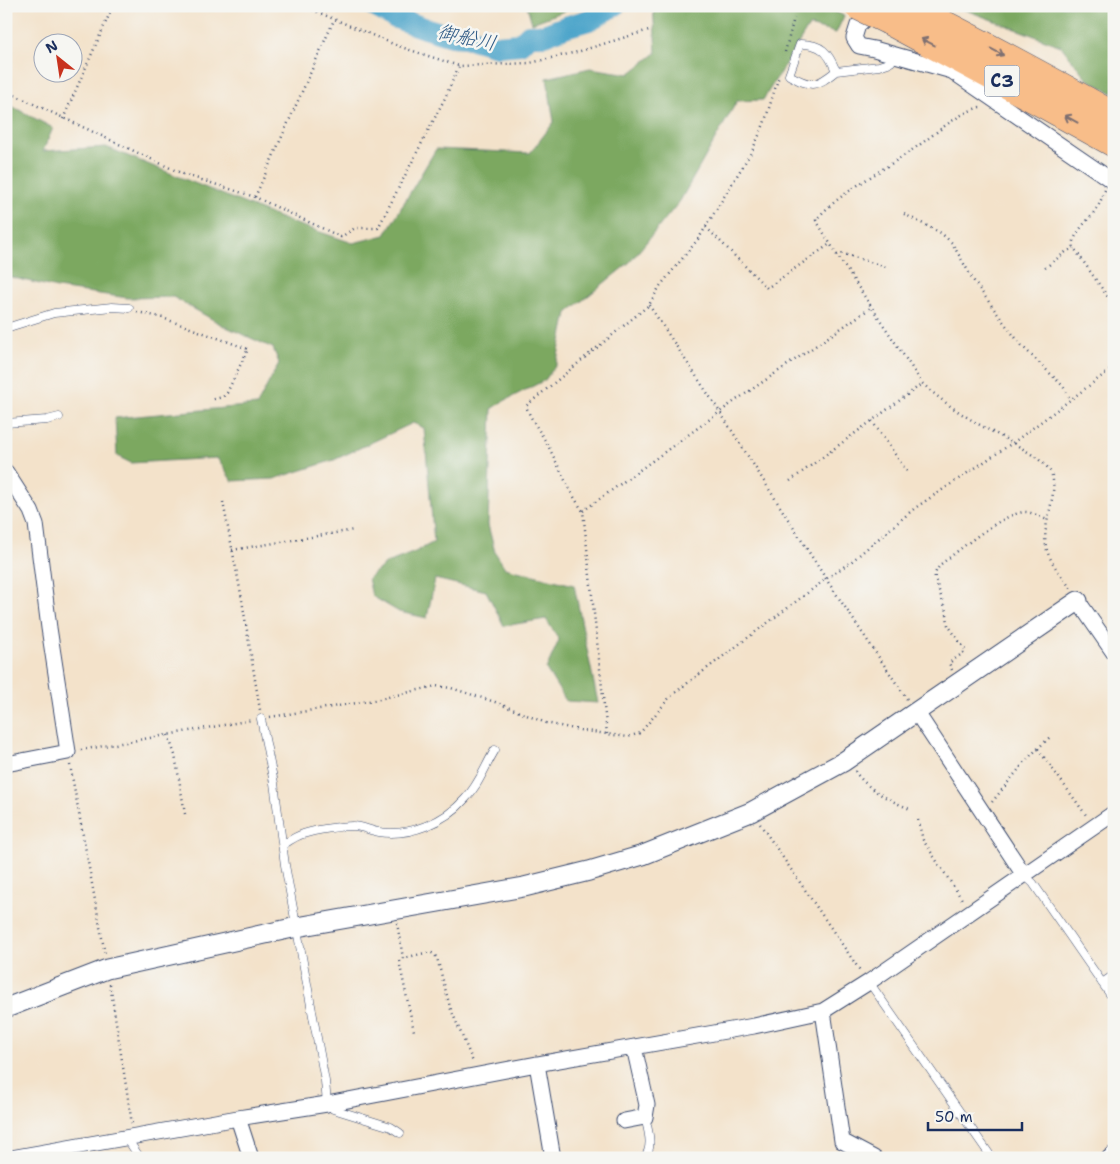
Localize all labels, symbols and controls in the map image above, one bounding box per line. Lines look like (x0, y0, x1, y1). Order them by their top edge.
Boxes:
water label: 御船川 (435, 18, 499, 56)
north arrow (32, 32, 82, 82)
text: N (42, 36, 61, 57)
one-way arrow (921, 37, 936, 47)
one-way arrow (990, 47, 1005, 57)
road number: C3 (984, 66, 1020, 96)
one-way arrow (1065, 114, 1079, 124)
scale bar (928, 1099, 1021, 1131)
text: 50 m (935, 1107, 973, 1127)

